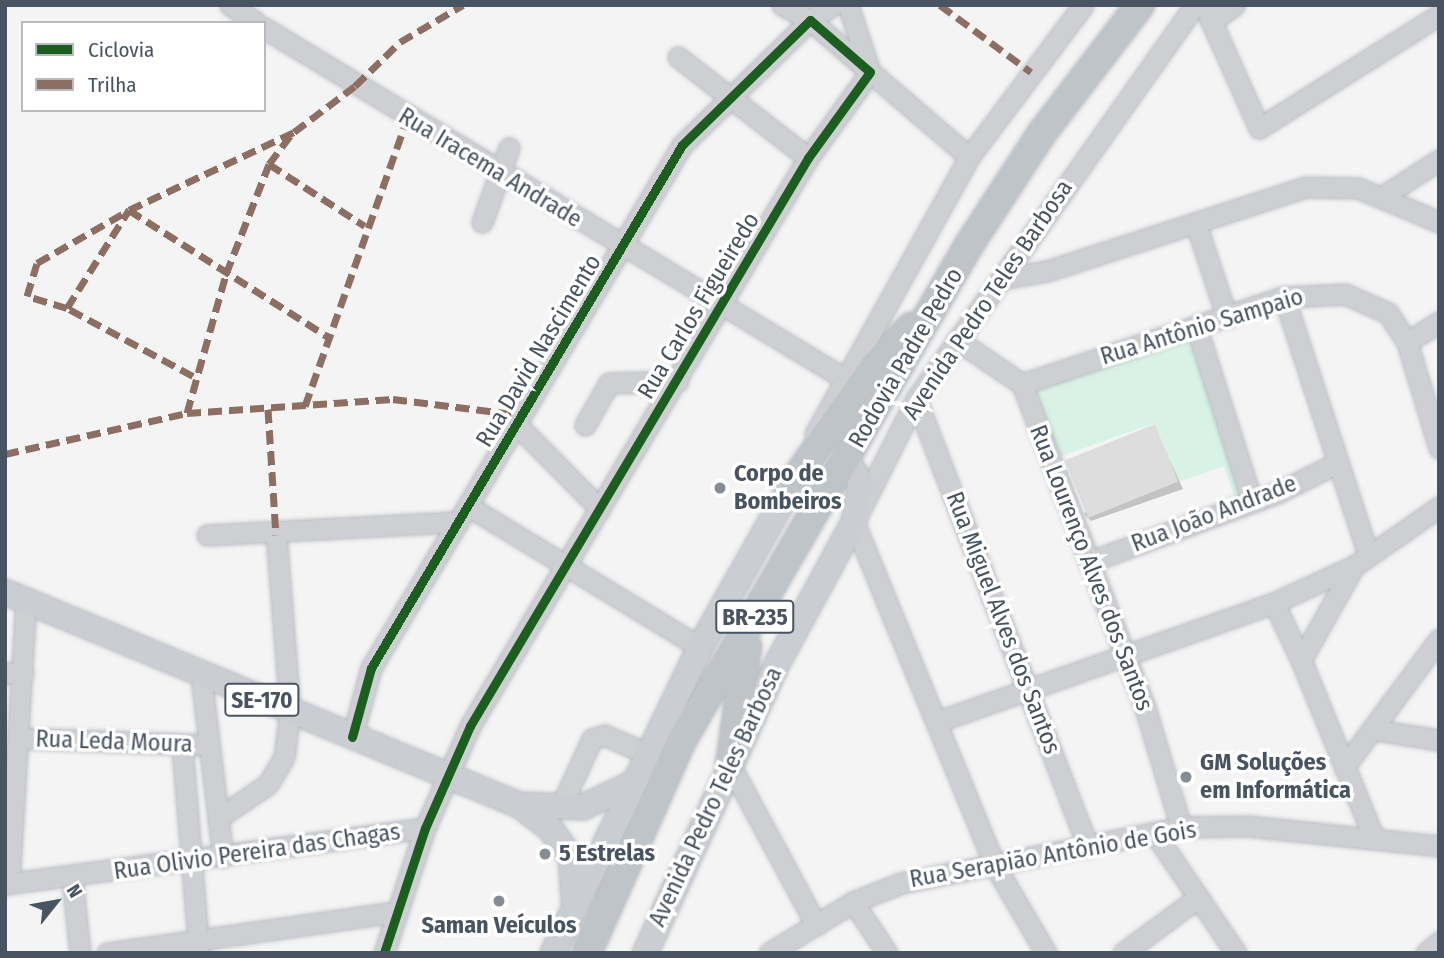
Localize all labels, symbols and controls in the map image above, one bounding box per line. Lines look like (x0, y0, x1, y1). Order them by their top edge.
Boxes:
legend (21, 21, 266, 112)
text: Ciclovia (88, 37, 154, 63)
text: Trilha (88, 72, 137, 98)
street label: Rua Iracema Andrade (393, 102, 587, 234)
street label: Avenida Pedro Teles Barbosa (897, 175, 1079, 425)
street label: Rua Carlos Figueiredo (632, 208, 766, 404)
street label: Rua David Nascimento (470, 250, 608, 452)
street label: Rodovia Padre Pedro (843, 263, 969, 453)
street label: Rua Antônio Sampaio (1097, 282, 1307, 372)
street label: Rua Lourenço Alves dos Santos (1023, 421, 1159, 715)
place label: Corpo de Bombeiros (734, 460, 841, 516)
street label: Rua João Andrade (1127, 469, 1301, 559)
marker: Corpo de Bombeiros (712, 480, 728, 496)
street label: Rua Miguel Alves dos Santos (940, 488, 1066, 758)
road number: BR-235 (715, 597, 795, 636)
street label: Avenida Pedro Teles Barbosa (643, 663, 789, 931)
road number: SE-170 (224, 680, 300, 720)
street label: Rua Leda Moura (35, 725, 193, 759)
place label: GM Soluções em Informática (1200, 749, 1351, 805)
marker: GM Soluções em Informática (1178, 769, 1194, 785)
street label: Rua Serapião Antônio de Gois (908, 816, 1198, 894)
street label: Rua Olivio Pereira das Chagas (112, 818, 402, 886)
place label: 5 Estrelas (559, 840, 655, 868)
marker: 5 Estrelas (537, 846, 553, 862)
north arrow (21, 867, 91, 937)
text: N (62, 880, 87, 902)
marker: Saman Veículos (491, 893, 507, 909)
place label: Saman Veículos (421, 912, 577, 940)

